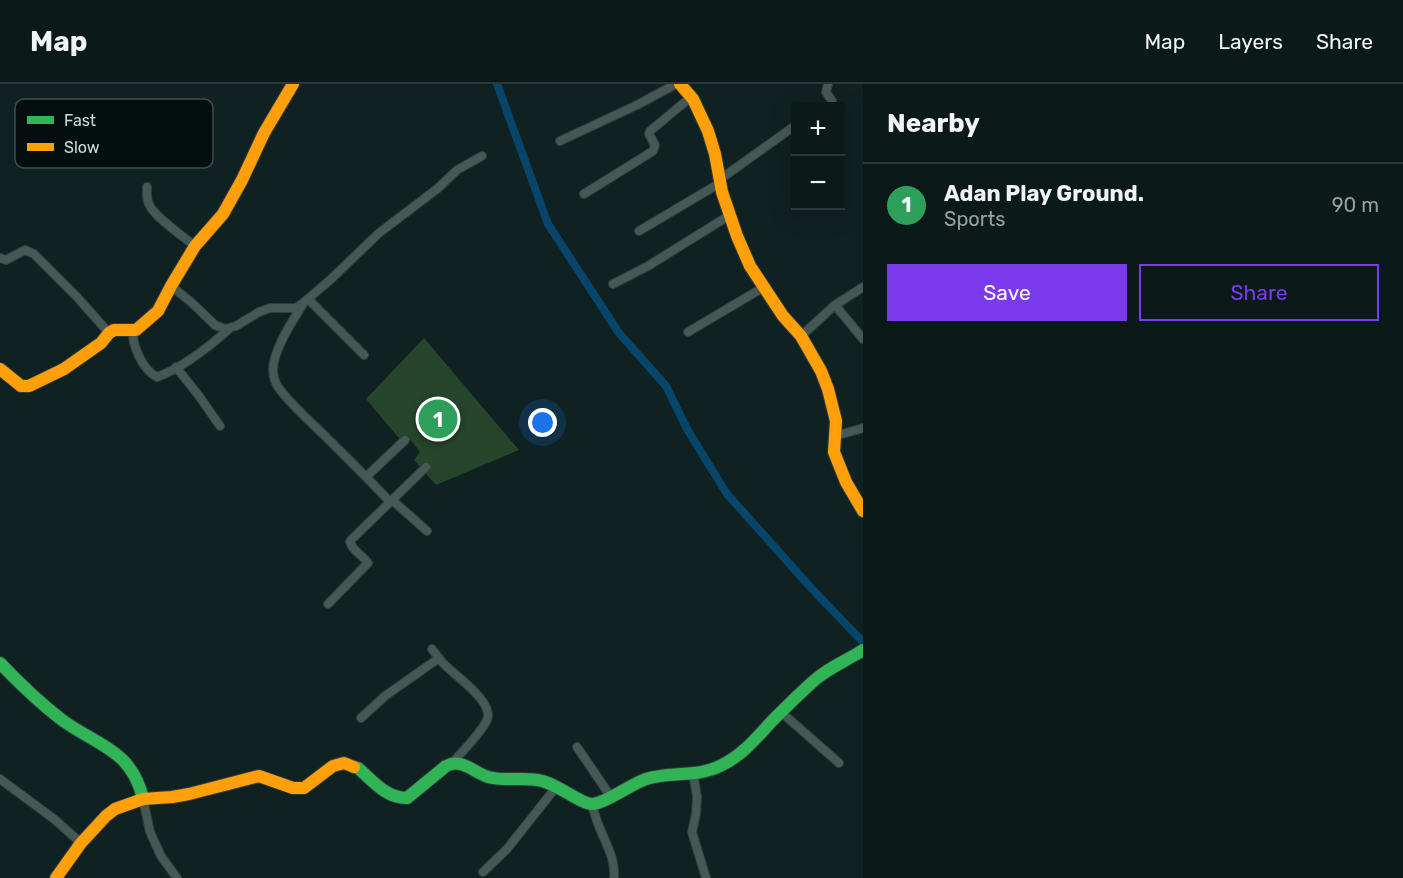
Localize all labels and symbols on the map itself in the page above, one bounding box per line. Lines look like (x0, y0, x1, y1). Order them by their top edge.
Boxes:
legend (15, 99, 213, 168)
text: Fast (64, 111, 96, 130)
text: Slow (64, 138, 100, 157)
pin: 1 (418, 396, 458, 442)
your location (528, 408, 557, 437)

